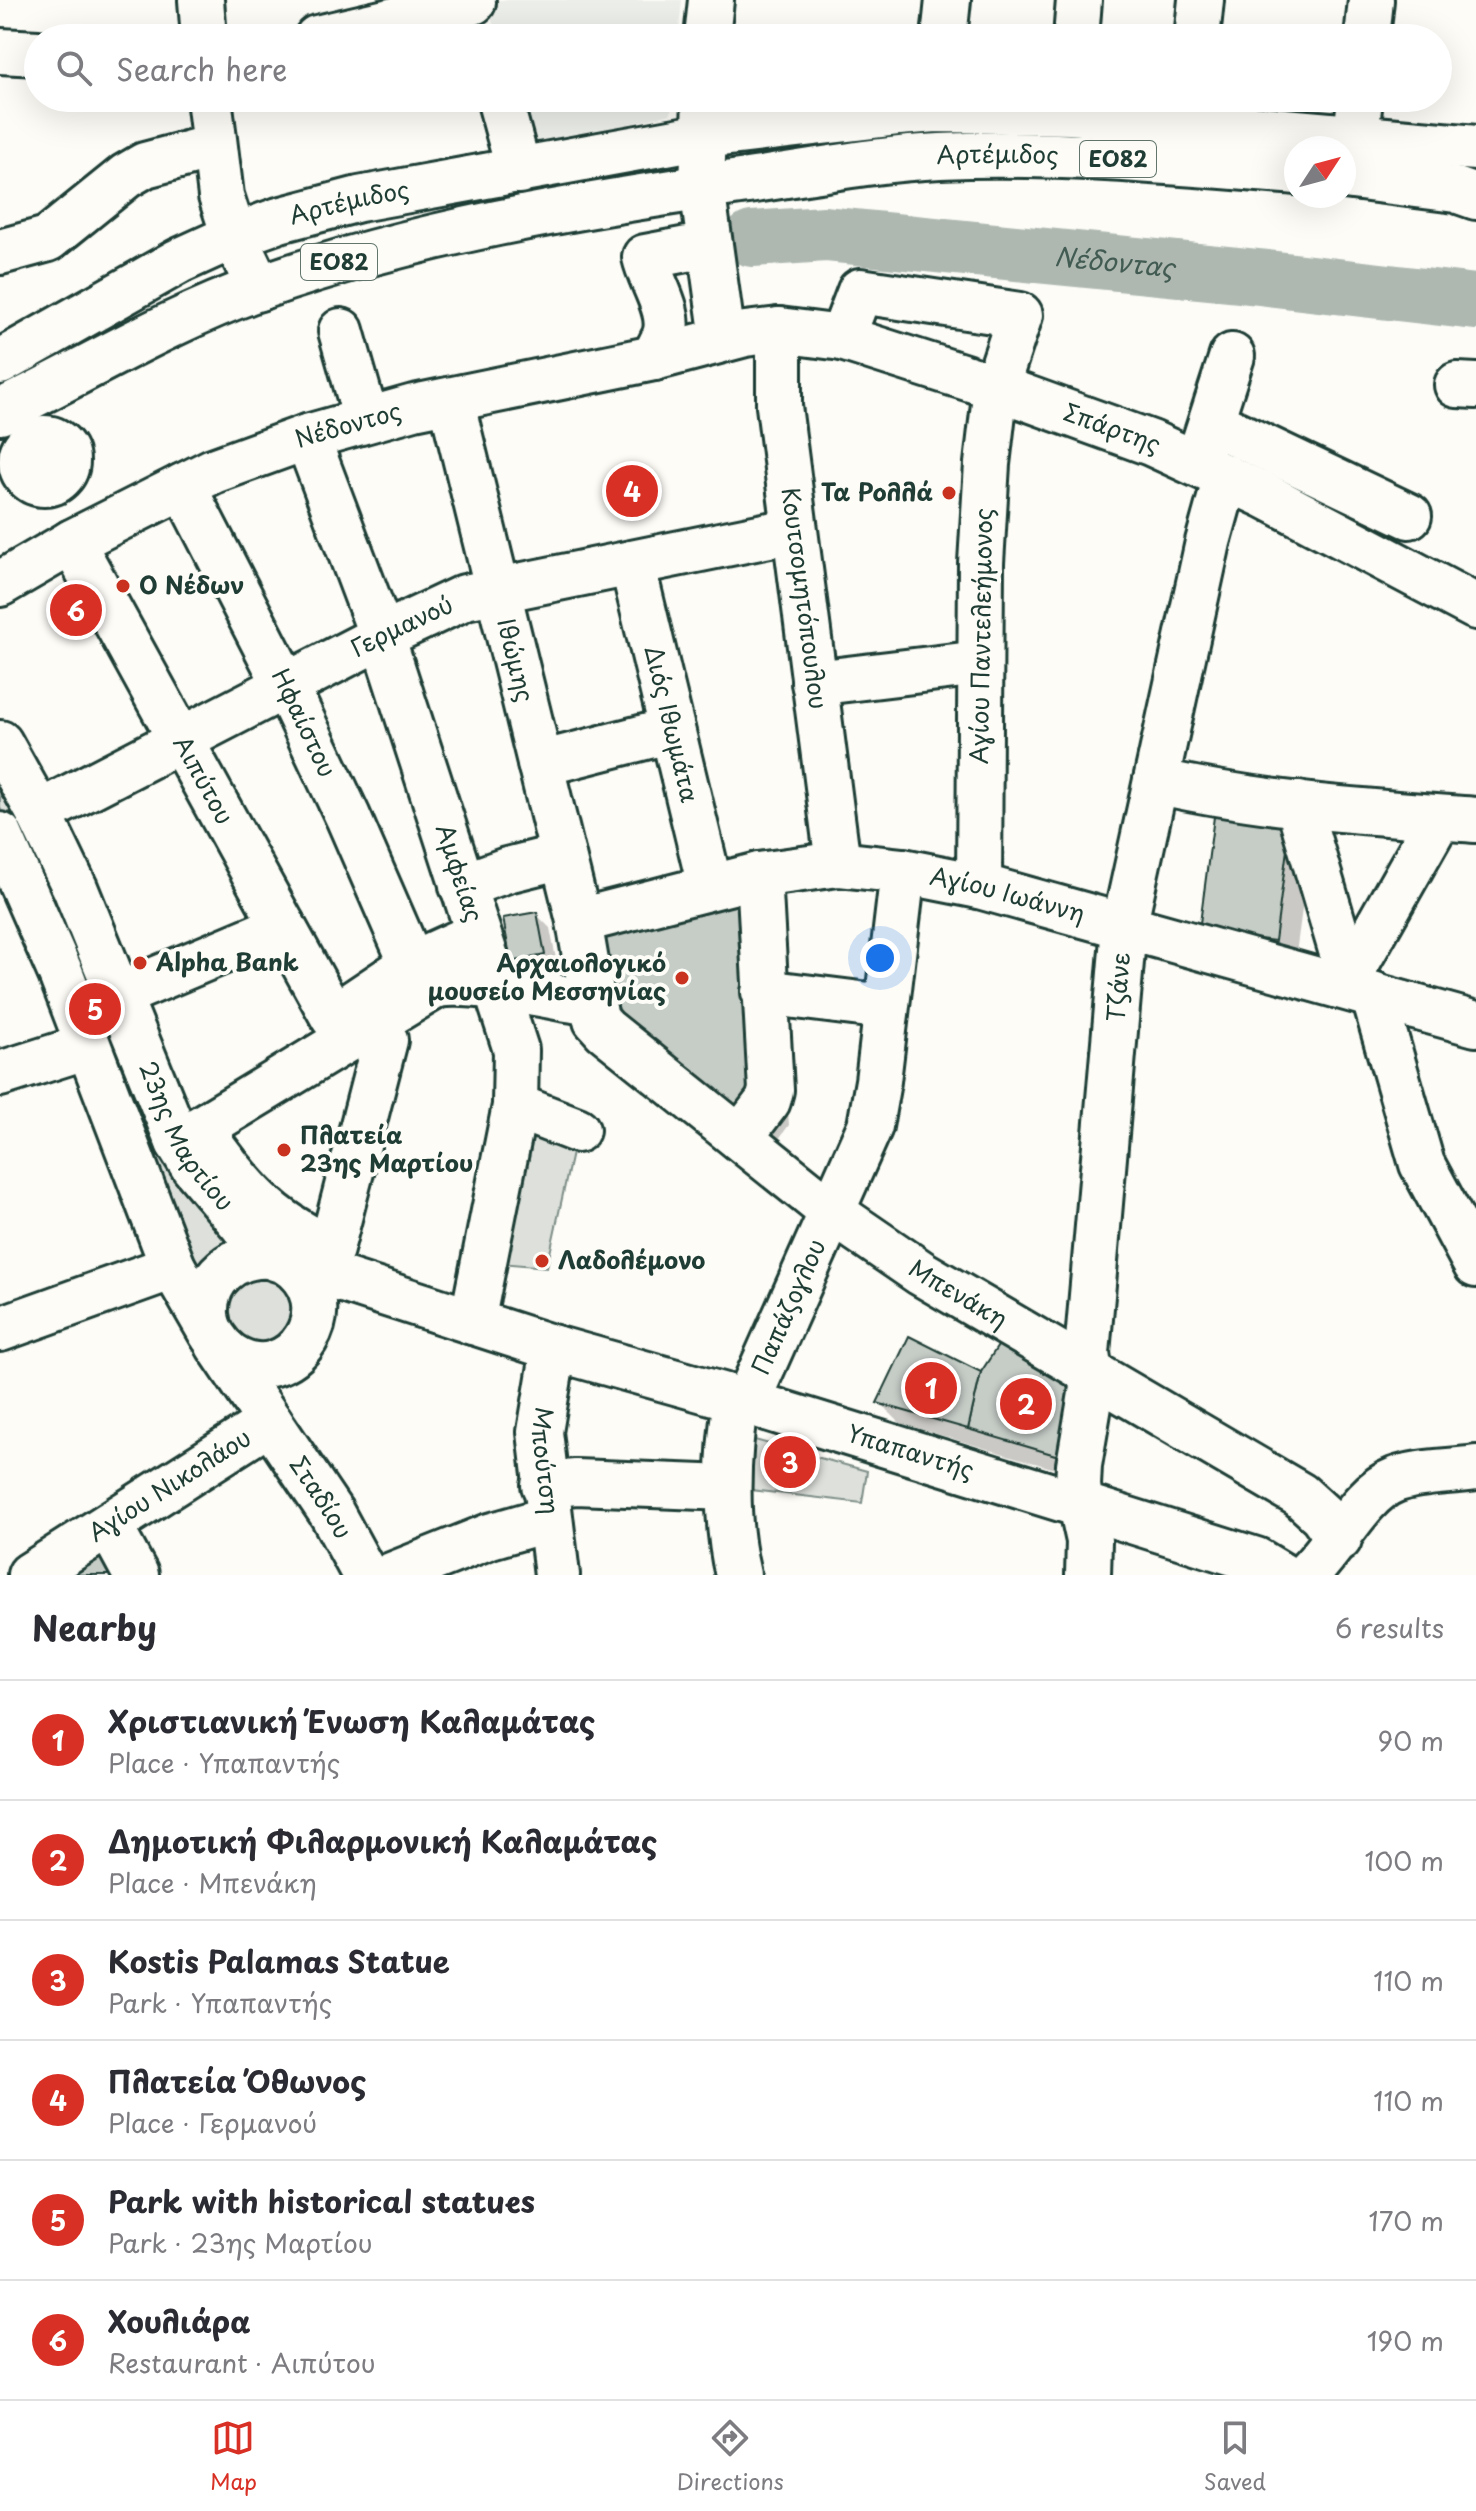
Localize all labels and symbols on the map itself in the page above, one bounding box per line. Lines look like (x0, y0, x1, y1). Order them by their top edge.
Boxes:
street label: Αρτέμιδος (936, 135, 1059, 172)
north arrow (1284, 136, 1356, 208)
road number: ΕΟ82 (1080, 141, 1156, 177)
street label: Αρτέμιδος (285, 170, 412, 233)
water label: Νέδoντας (1053, 236, 1179, 287)
road number: ΕΟ82 (301, 244, 377, 280)
street label: Νέδοντος (289, 391, 405, 456)
street label: Σπάρτης (1059, 393, 1168, 461)
pin: 4 (606, 461, 658, 521)
place label: Τα Ρολλά (821, 473, 934, 509)
marker: Τα Ρολλά (940, 484, 958, 502)
street label: Κουτσομητόπουλου (774, 485, 838, 711)
street label: Αγίου Παντελεήμονος (960, 508, 1000, 764)
place label: Ο Νέδων (139, 566, 244, 602)
marker: Ο Νέδων (114, 577, 132, 595)
pin: 6 (50, 580, 102, 640)
street label: Γερμανού (344, 585, 458, 665)
street label: Ιθώμης (489, 614, 545, 705)
street label: Διός Ιθωμάτα (637, 642, 709, 806)
street label: Ηφαίστου (264, 662, 347, 783)
street label: Αιπύτου (166, 728, 244, 830)
street label: Αμφείας (428, 819, 493, 926)
street label: Αγίου Ιωάννη (927, 857, 1089, 931)
your location (860, 938, 900, 978)
place label: Alpha Bank (155, 943, 299, 979)
place label: Αρχαιολογικό μουσείο Μεσσηνίας (428, 944, 666, 1008)
street label: Τζάνε (1096, 951, 1138, 1023)
marker: Alpha Bank (131, 954, 149, 972)
marker: Αρχαιολογικό μουσείο Μεσσηνίας (673, 969, 691, 987)
pin: 5 (69, 979, 121, 1039)
street label: 23ης Μαρτίου (131, 1055, 243, 1218)
place label: Πλατεία 23ης Μαρτίου (300, 1116, 473, 1180)
marker: Πλατεία 23ης Μαρτίου (275, 1141, 293, 1159)
street label: Παπάζογλου (742, 1233, 833, 1380)
place label: Λαδολέμονο (558, 1241, 705, 1277)
street label: Μπενάκη (902, 1250, 1015, 1336)
marker: Λαδολέμονο (533, 1252, 551, 1270)
pin: 1 (905, 1358, 957, 1418)
pin: 2 (1000, 1374, 1052, 1434)
street label: Μπούτση (524, 1405, 570, 1516)
street label: Υπαπαντής (843, 1414, 979, 1487)
street label: Αγίου Νικολάου (80, 1419, 257, 1549)
pin: 3 (764, 1432, 816, 1492)
street label: Σταδίου (282, 1448, 362, 1545)

